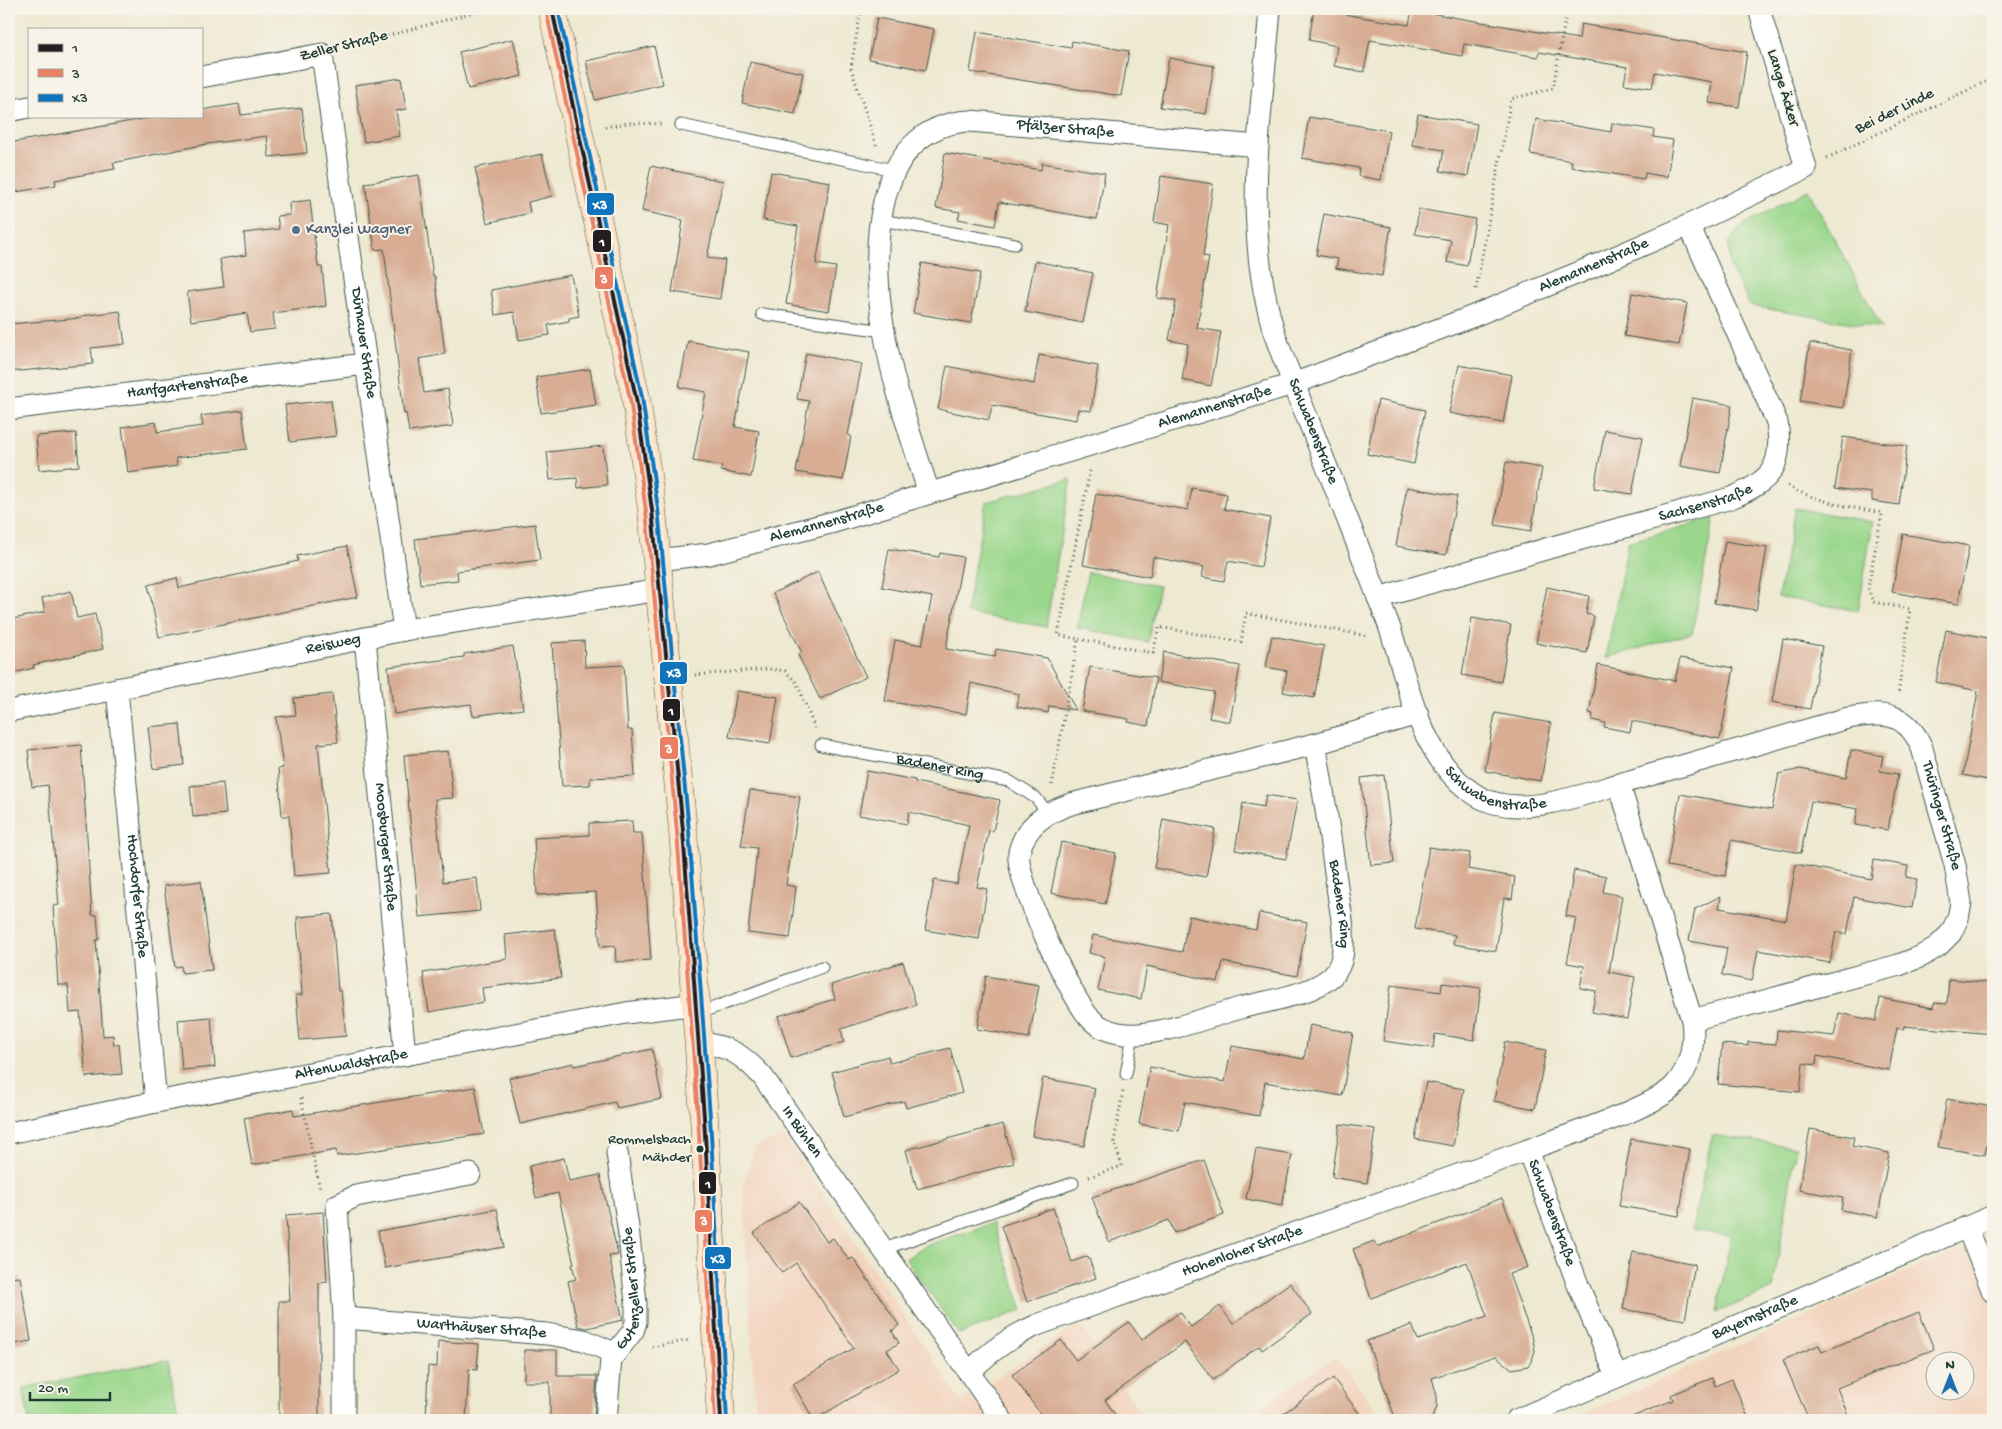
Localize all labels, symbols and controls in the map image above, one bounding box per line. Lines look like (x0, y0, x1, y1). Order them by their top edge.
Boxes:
street label: Zeller Straße (298, 27, 391, 67)
legend (28, 28, 202, 118)
text: 1 (71, 40, 78, 58)
street label: Lange Äcker (1761, 47, 1803, 130)
text: 3 (71, 66, 80, 84)
street label: Bei der Linde (1852, 84, 1938, 140)
text: X3 (71, 90, 88, 108)
street label: Pfälzer Straße (1015, 116, 1116, 143)
line badge: X3 (586, 192, 615, 216)
text: X3 (592, 198, 607, 215)
place label: Kanzlei Wagner (306, 221, 412, 240)
marker: Kanzlei Wagner (290, 224, 302, 236)
line badge: 1 (592, 229, 612, 253)
street label: Alemannenstraße (1536, 234, 1652, 297)
text: 1 (598, 235, 605, 252)
line badge: 3 (594, 266, 614, 290)
text: 3 (599, 272, 608, 289)
street label: Dürnauer Straße (346, 285, 381, 400)
street label: Hanfgartenstraße (126, 369, 250, 403)
street label: Schwabenstraße (1283, 376, 1343, 488)
street label: Alemannenstraße (1156, 381, 1275, 434)
street label: Sachsenstraße (1657, 479, 1757, 527)
street label: Alemannenstraße (768, 498, 887, 548)
street label: Reisweg (304, 630, 362, 659)
line badge: X3 (659, 661, 688, 685)
text: X3 (666, 666, 681, 683)
line badge: 1 (662, 698, 681, 722)
text: 1 (667, 704, 674, 721)
line badge: 3 (659, 736, 679, 760)
text: 3 (664, 742, 673, 759)
street label: Badener Ring (894, 750, 985, 785)
street label: Thüringer Straße (1916, 758, 1965, 872)
street label: Schwabenstraße (1440, 763, 1549, 816)
street label: Moosburger Straße (369, 782, 401, 913)
street label: Hochdorfer Straße (121, 833, 152, 959)
street label: Badener Ring (1324, 858, 1353, 949)
street label: Altenwaldstraße (293, 1045, 410, 1085)
street label: In Bühlen (777, 1102, 826, 1162)
place label: Rommelsbach Mähder (608, 1131, 693, 1167)
marker: Rommelsbach Mähder (695, 1144, 705, 1154)
street label: Schwabenstraße (1523, 1157, 1580, 1270)
line badge: 1 (698, 1171, 717, 1195)
text: 1 (704, 1177, 711, 1194)
line badge: 3 (694, 1209, 713, 1233)
text: 3 (699, 1214, 708, 1231)
street label: Hohenloher Straße (1180, 1221, 1306, 1282)
street label: Gutenzeller Straße (612, 1226, 646, 1354)
line badge: X3 (704, 1246, 732, 1270)
text: X3 (710, 1252, 725, 1269)
street label: Bayernstraße (1708, 1291, 1802, 1345)
street label: Warthäuser Straße (416, 1314, 548, 1343)
north arrow (1924, 1352, 1974, 1402)
text: N (1945, 1357, 1955, 1374)
scale bar (30, 1369, 110, 1401)
text: 20 m (38, 1380, 68, 1398)

